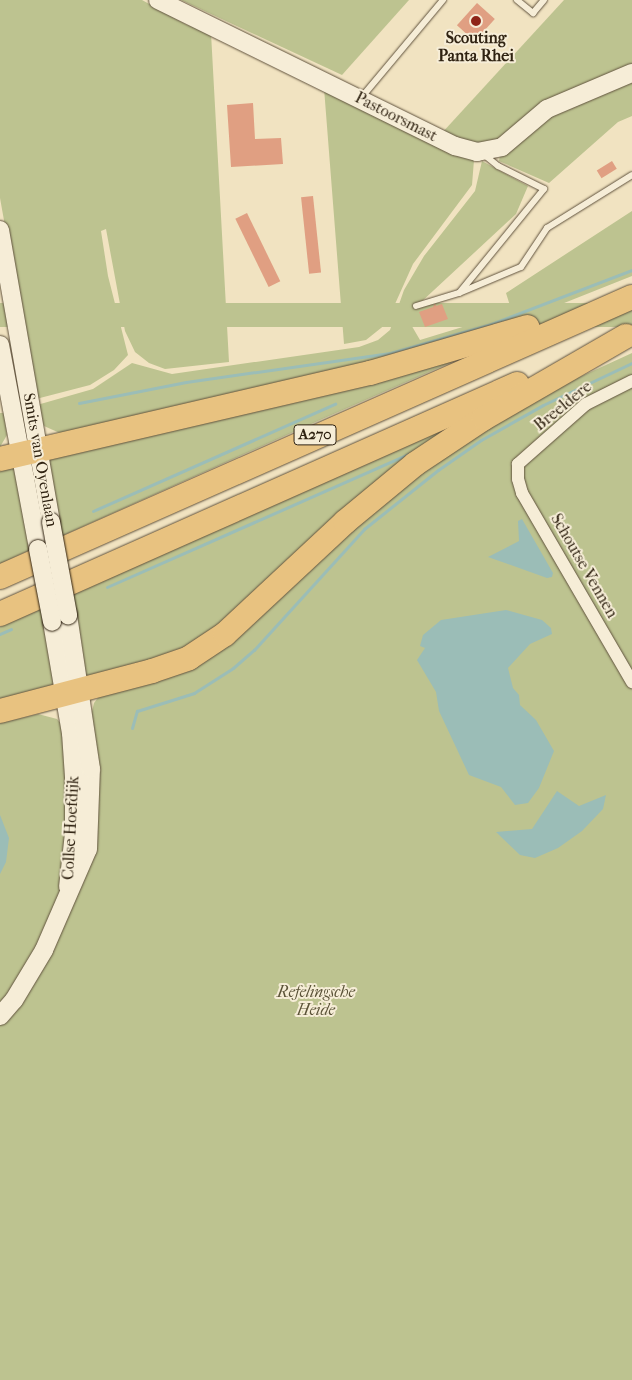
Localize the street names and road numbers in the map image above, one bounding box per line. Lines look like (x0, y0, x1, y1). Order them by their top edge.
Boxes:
street label: Pastoorsmast (352, 88, 440, 146)
street label: Breeldere (530, 377, 596, 435)
street label: Smits van Oyenlaan (19, 391, 61, 529)
road number: A270 (292, 422, 338, 448)
street label: Schoutse Vennen (546, 510, 622, 622)
street label: Collse Hoefdijk (59, 776, 83, 880)

